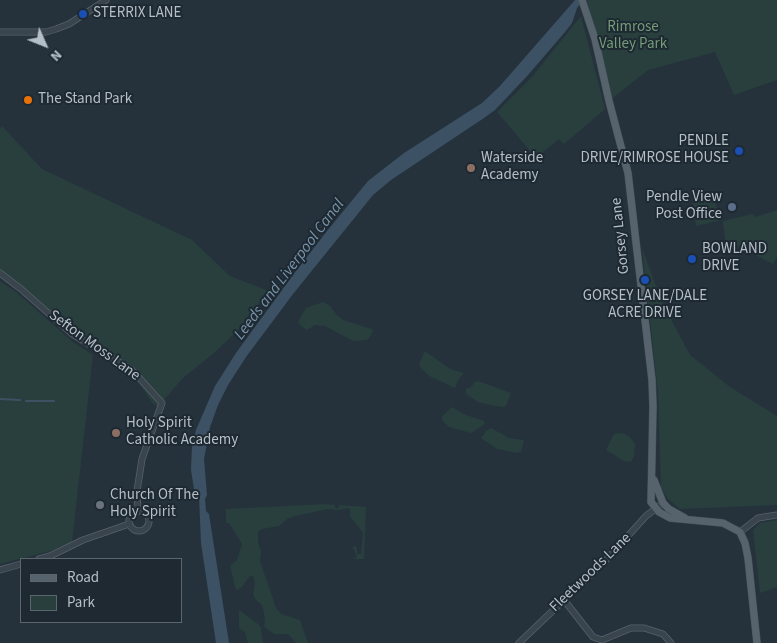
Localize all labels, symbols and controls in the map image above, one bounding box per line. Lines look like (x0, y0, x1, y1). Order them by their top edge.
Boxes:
place label: STERRIX LANE (93, 5, 181, 23)
marker: STERRIX LANE (77, 8, 89, 20)
park label: Rimrose Valley Park (599, 19, 667, 54)
north arrow (20, 20, 70, 70)
text: N (45, 45, 66, 66)
place label: The Stand Park (38, 91, 132, 109)
marker: The Stand Park (22, 94, 34, 106)
place label: PENDLE DRIVE/RIMROSE HOUSE (580, 133, 729, 168)
marker: PENDLE DRIVE/RIMROSE HOUSE (733, 145, 745, 157)
place label: Waterside Academy (481, 150, 543, 185)
marker: Waterside Academy (465, 162, 477, 174)
place label: Pendle View Post Office (646, 189, 722, 224)
water label: Leeds and Liverpool Canal (231, 196, 349, 344)
street label: Gorsey Lane (608, 197, 634, 275)
marker: Pendle View Post Office (726, 201, 738, 213)
place label: BOWLAND DRIVE (702, 241, 767, 276)
marker: BOWLAND DRIVE (686, 253, 698, 265)
marker: GORSEY LANE/DALE ACRE DRIVE (639, 274, 651, 286)
place label: GORSEY LANE/DALE ACRE DRIVE (583, 288, 707, 323)
street label: Sefton Moss Lane (45, 307, 143, 385)
place label: Holy Spirit Catholic Academy (126, 415, 238, 450)
marker: Holy Spirit Catholic Academy (110, 427, 122, 439)
place label: Church Of The Holy Spirit (110, 487, 199, 522)
marker: Church Of The Holy Spirit (94, 499, 106, 511)
street label: Fleetwoods Lane (547, 530, 635, 616)
legend (20, 558, 182, 623)
text: Road (67, 567, 99, 588)
text: Park (67, 592, 95, 613)

